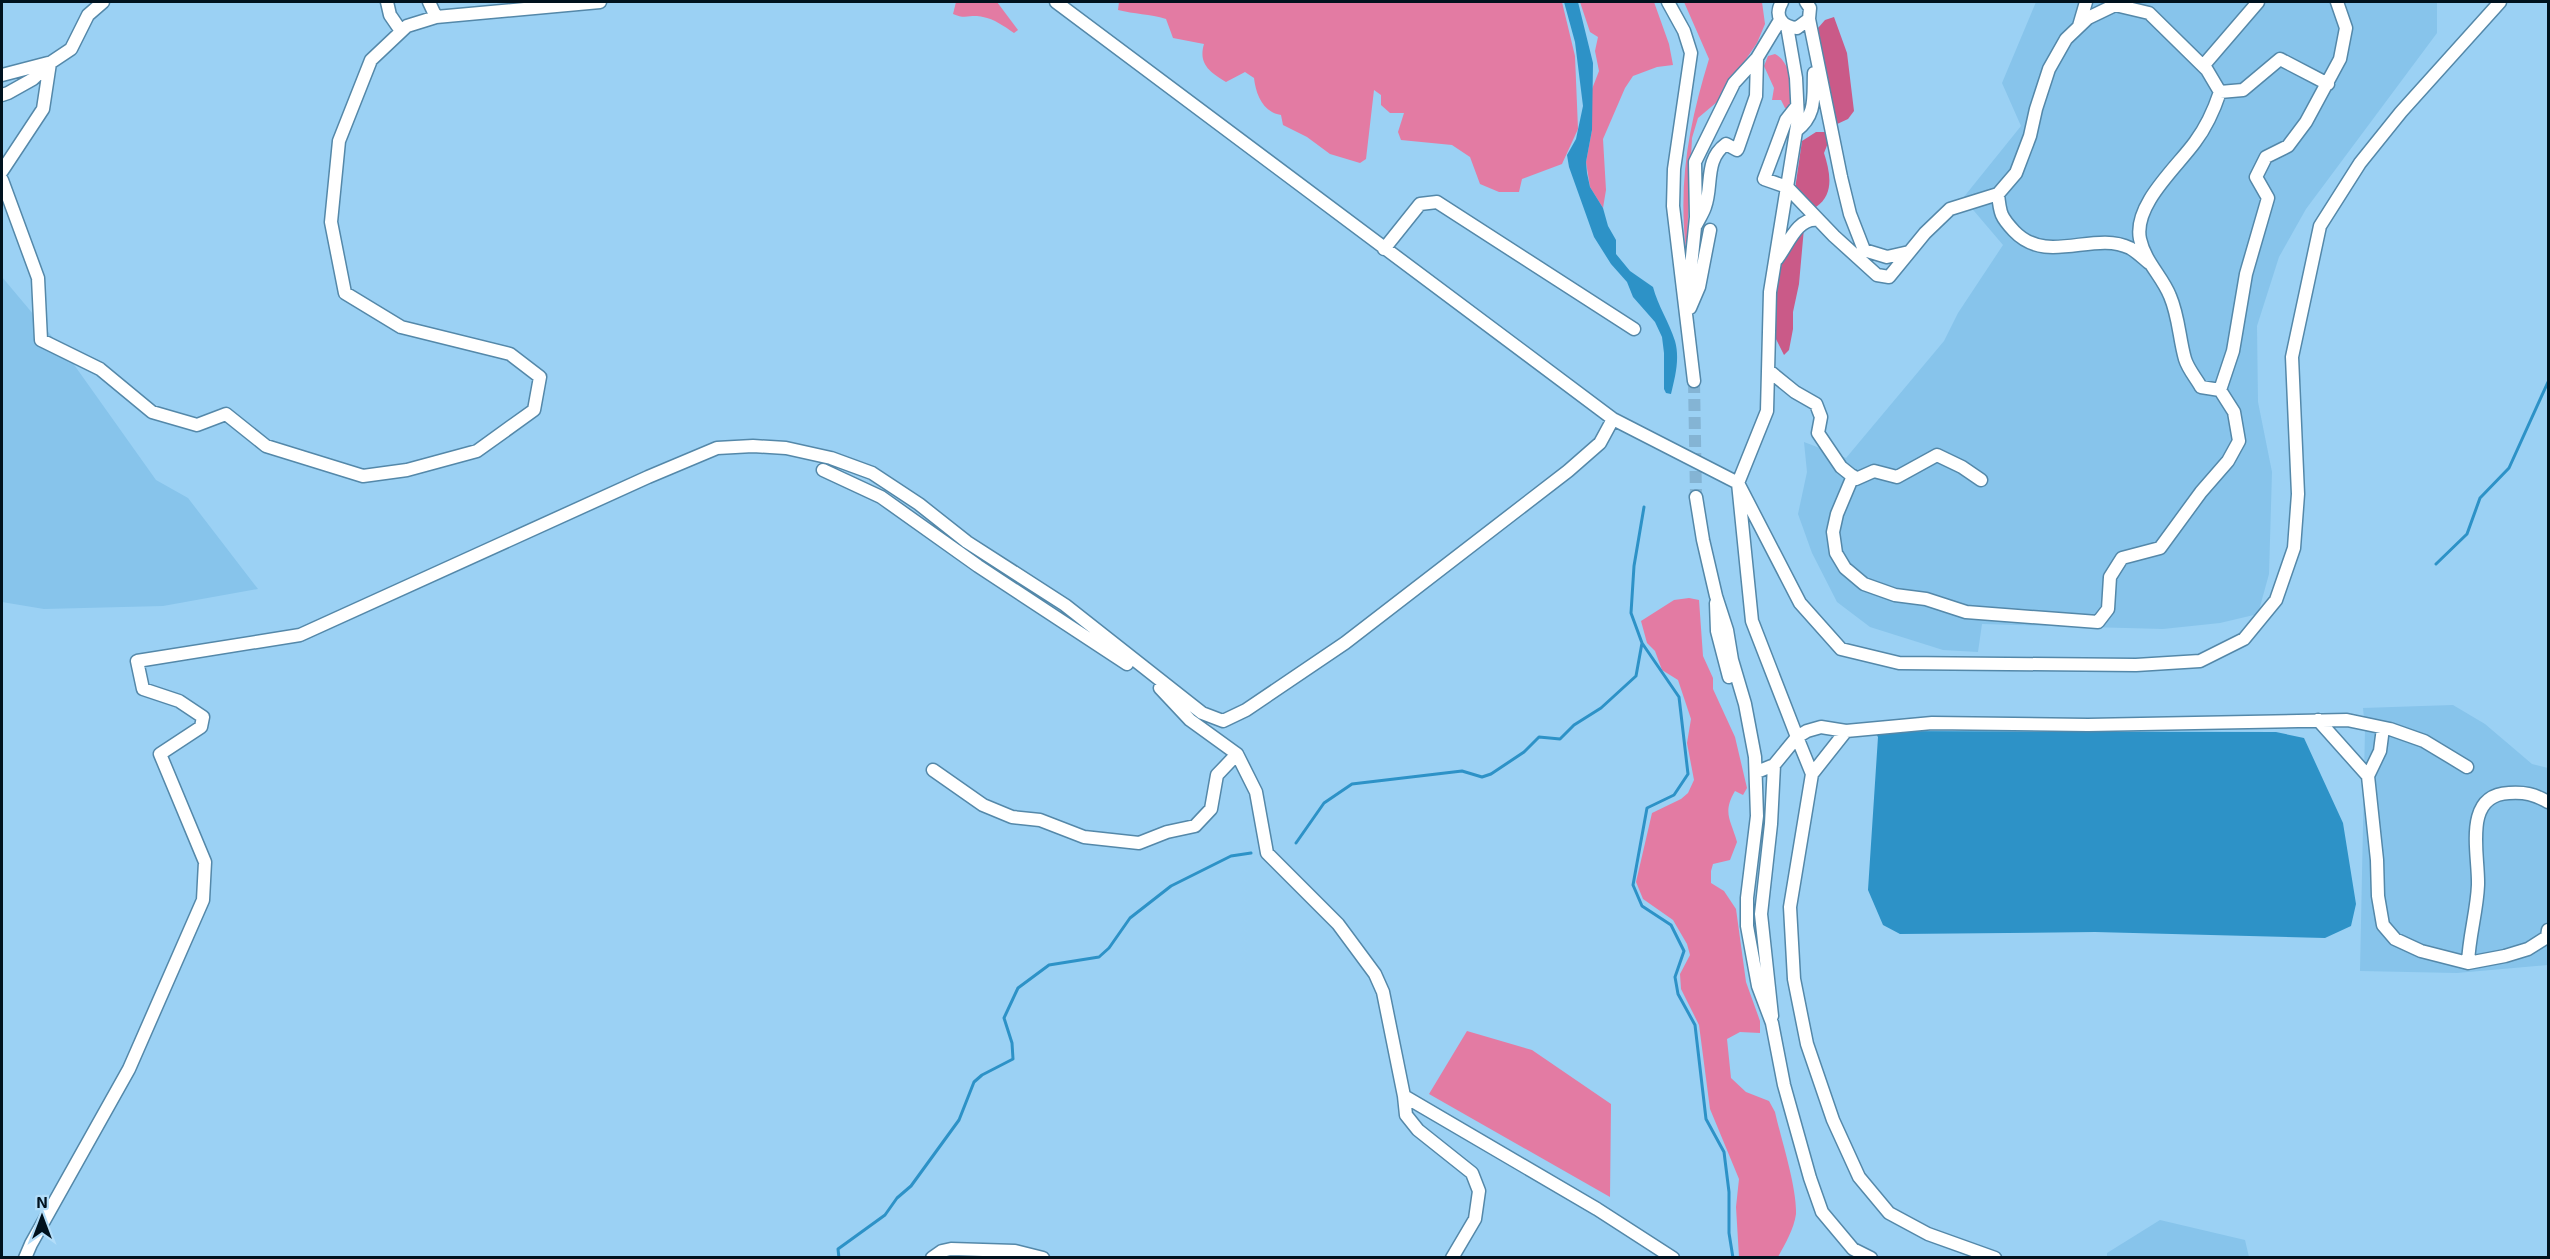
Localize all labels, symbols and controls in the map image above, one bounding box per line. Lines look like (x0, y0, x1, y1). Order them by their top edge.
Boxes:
north arrow (12, 1187, 72, 1247)
text: N (36, 1192, 48, 1211)

